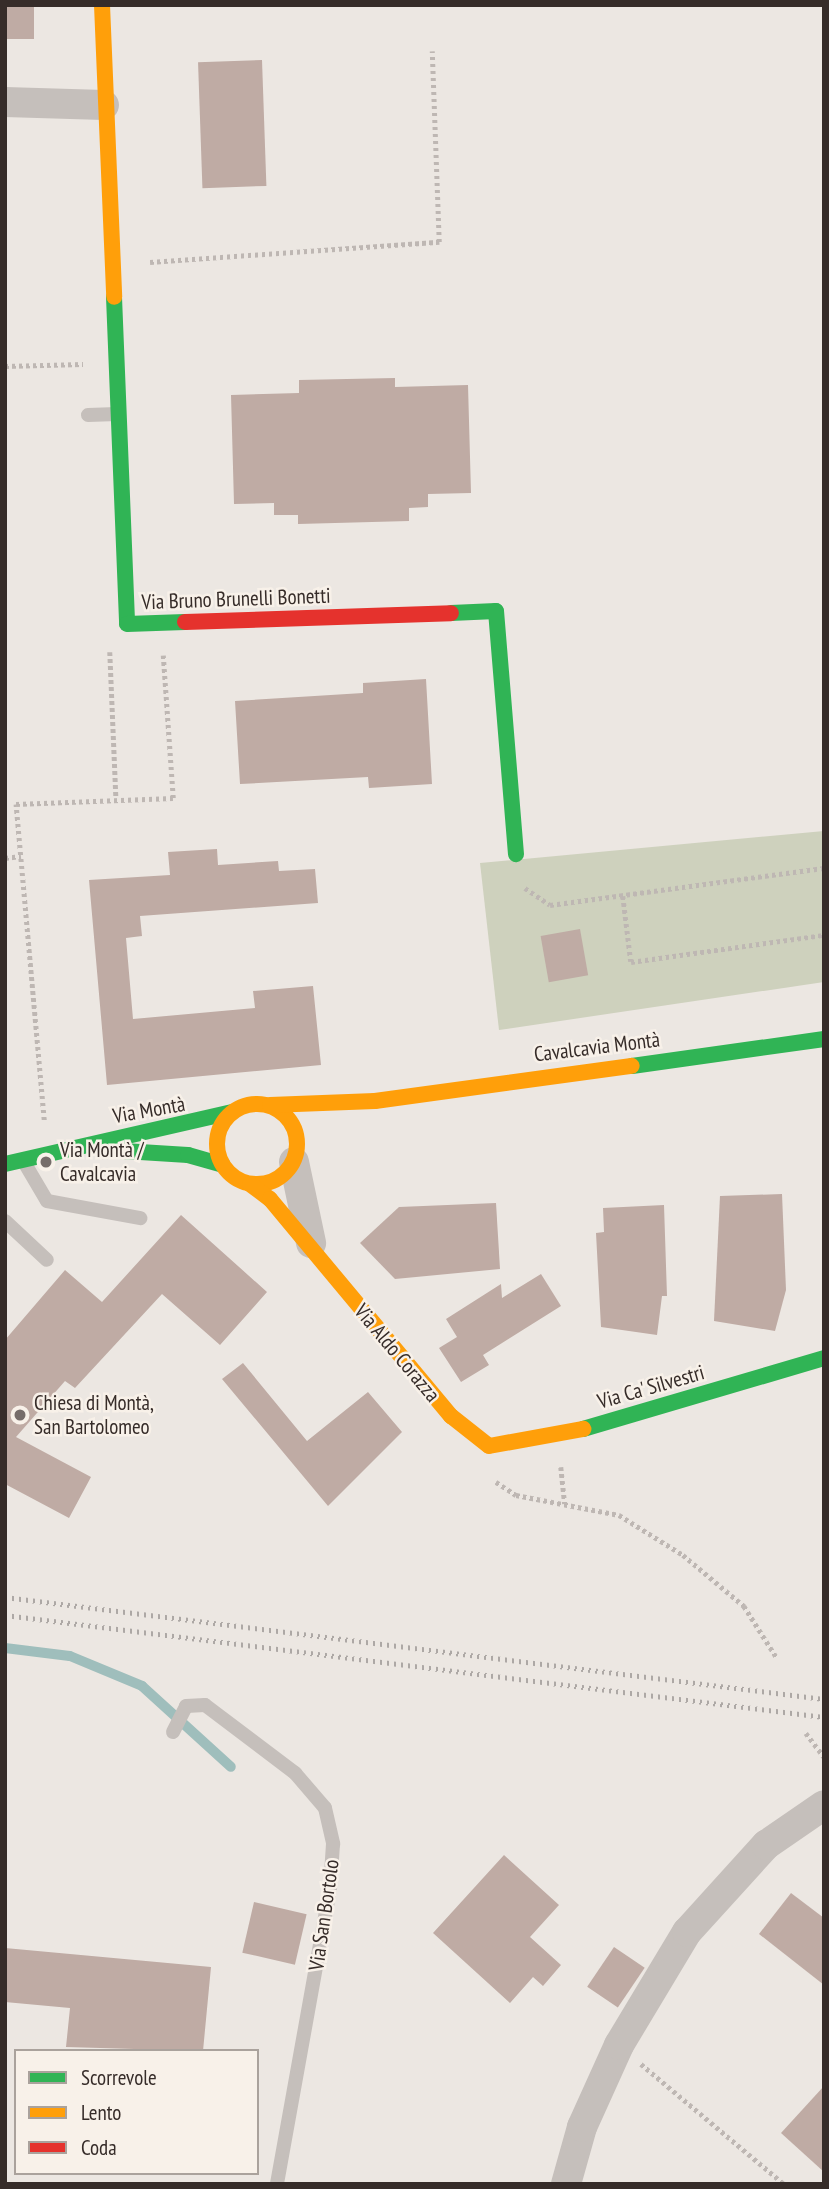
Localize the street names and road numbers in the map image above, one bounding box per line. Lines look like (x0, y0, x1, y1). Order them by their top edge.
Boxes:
street label: Via Bruno Brunelli Bonetti (141, 583, 331, 615)
street label: Cavalcavia Montà (533, 1027, 661, 1067)
street label: Via Montà (111, 1091, 187, 1129)
street label: Via Aldo Corazza (349, 1299, 445, 1407)
street label: Via Ca' Silvestri (594, 1360, 708, 1414)
street label: Via San Bortolo (304, 1858, 344, 1972)

